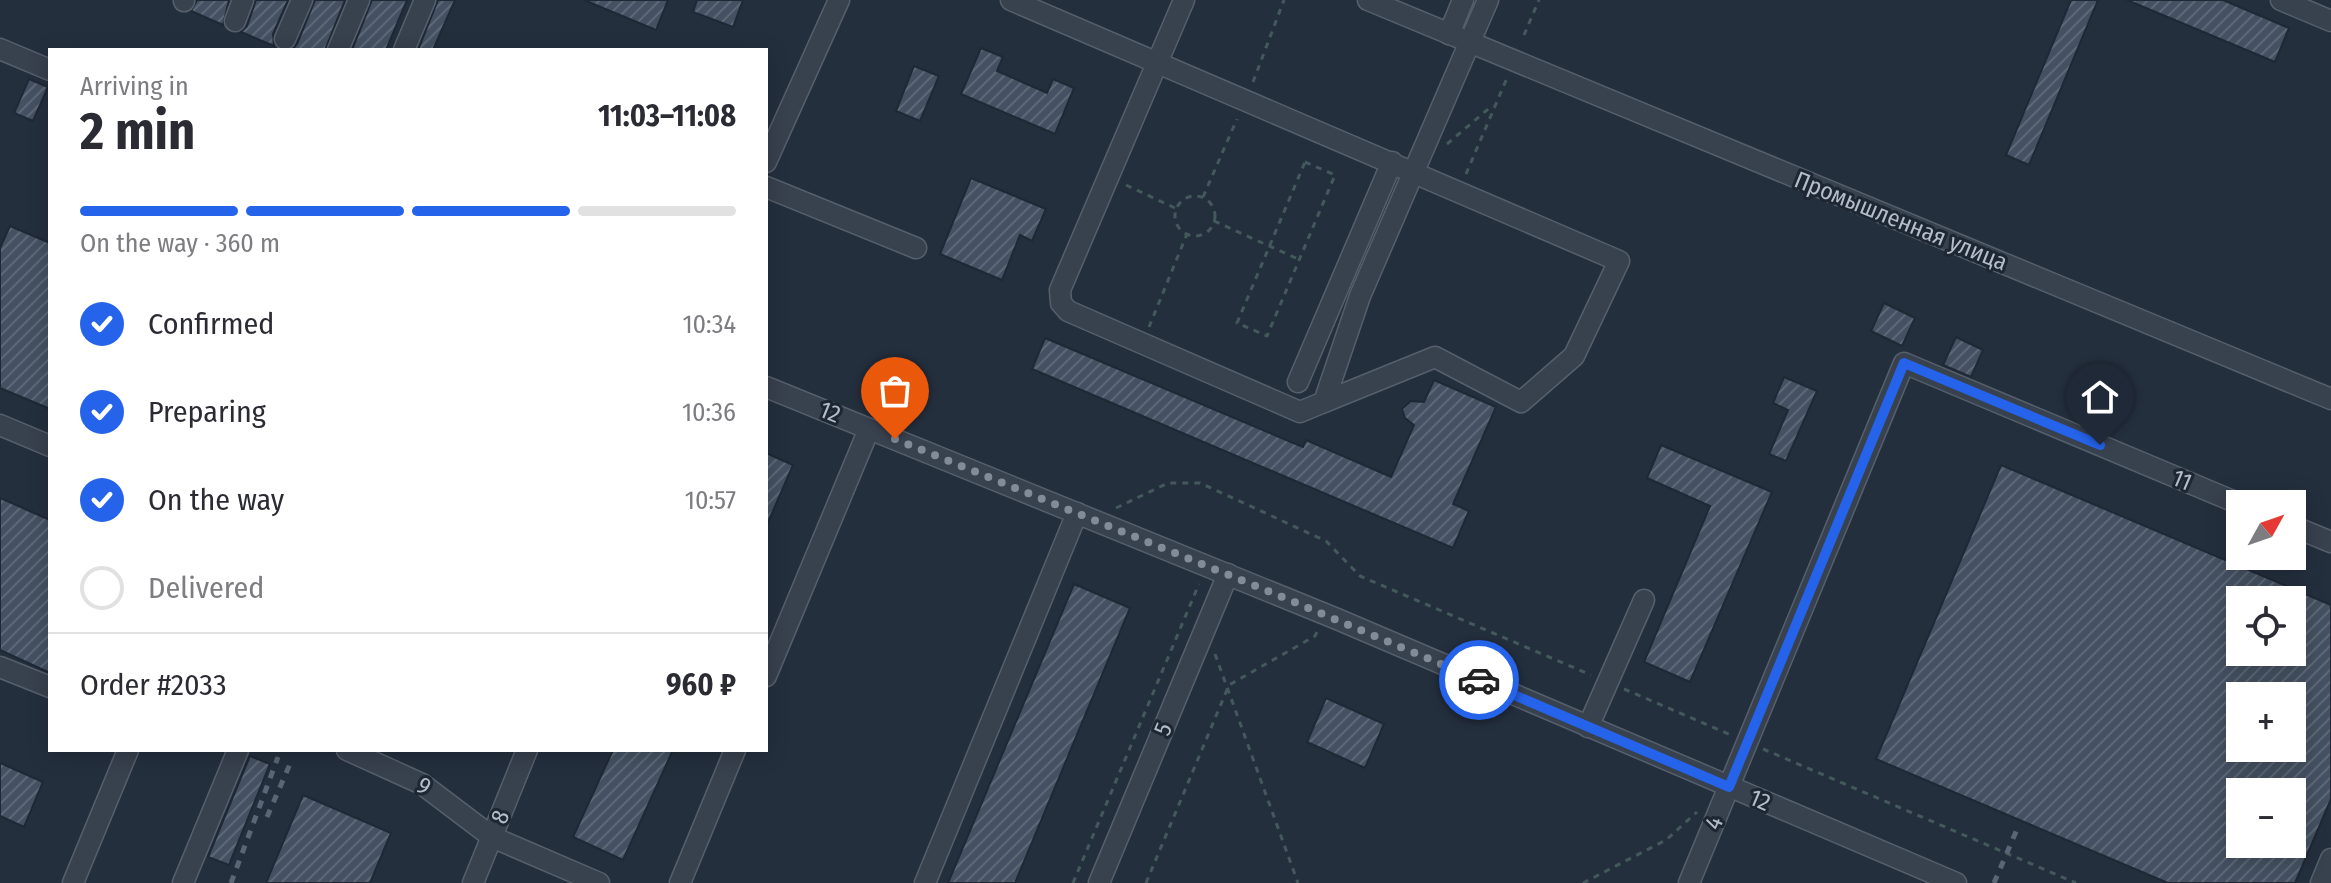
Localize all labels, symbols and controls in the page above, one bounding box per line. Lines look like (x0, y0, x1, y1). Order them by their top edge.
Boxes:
text: Arriving in (80, 71, 189, 102)
text: 11:03–11:08 (598, 98, 736, 134)
text: 2 min (80, 100, 195, 163)
street label: Промышленная улица (1791, 166, 2011, 276)
text: On the way · 360 m (80, 228, 280, 259)
icon: check (80, 302, 124, 346)
text: Confirmed (148, 306, 274, 342)
text: 10:34 (682, 309, 736, 340)
pin (861, 357, 929, 439)
pin (2066, 363, 2134, 445)
icon: bag (873, 369, 917, 413)
icon: home (2078, 375, 2122, 419)
icon: check (80, 390, 124, 434)
text: Preparing (148, 394, 266, 430)
street label: 12 (816, 395, 844, 429)
text: 10:36 (682, 397, 736, 428)
street label: 11 (2168, 464, 2196, 496)
icon: check (80, 478, 124, 522)
text: On the way (148, 482, 284, 518)
text: 10:57 (685, 485, 736, 516)
north arrow (2226, 490, 2306, 570)
map controls (2226, 490, 2306, 858)
text: Delivered (148, 570, 264, 606)
button: locate (2226, 586, 2306, 666)
courier (1439, 640, 1519, 720)
icon: car (1457, 658, 1501, 702)
text: Order #2033 (80, 667, 226, 703)
text: 960 ₽ (666, 667, 736, 703)
button: + (2226, 682, 2306, 762)
street label: 5 (1148, 718, 1178, 740)
street label: 9 (412, 771, 436, 801)
button: − (2226, 778, 2306, 858)
street label: 12 (1745, 783, 1775, 817)
street label: 8 (485, 806, 515, 828)
street label: 4 (1699, 812, 1729, 834)

